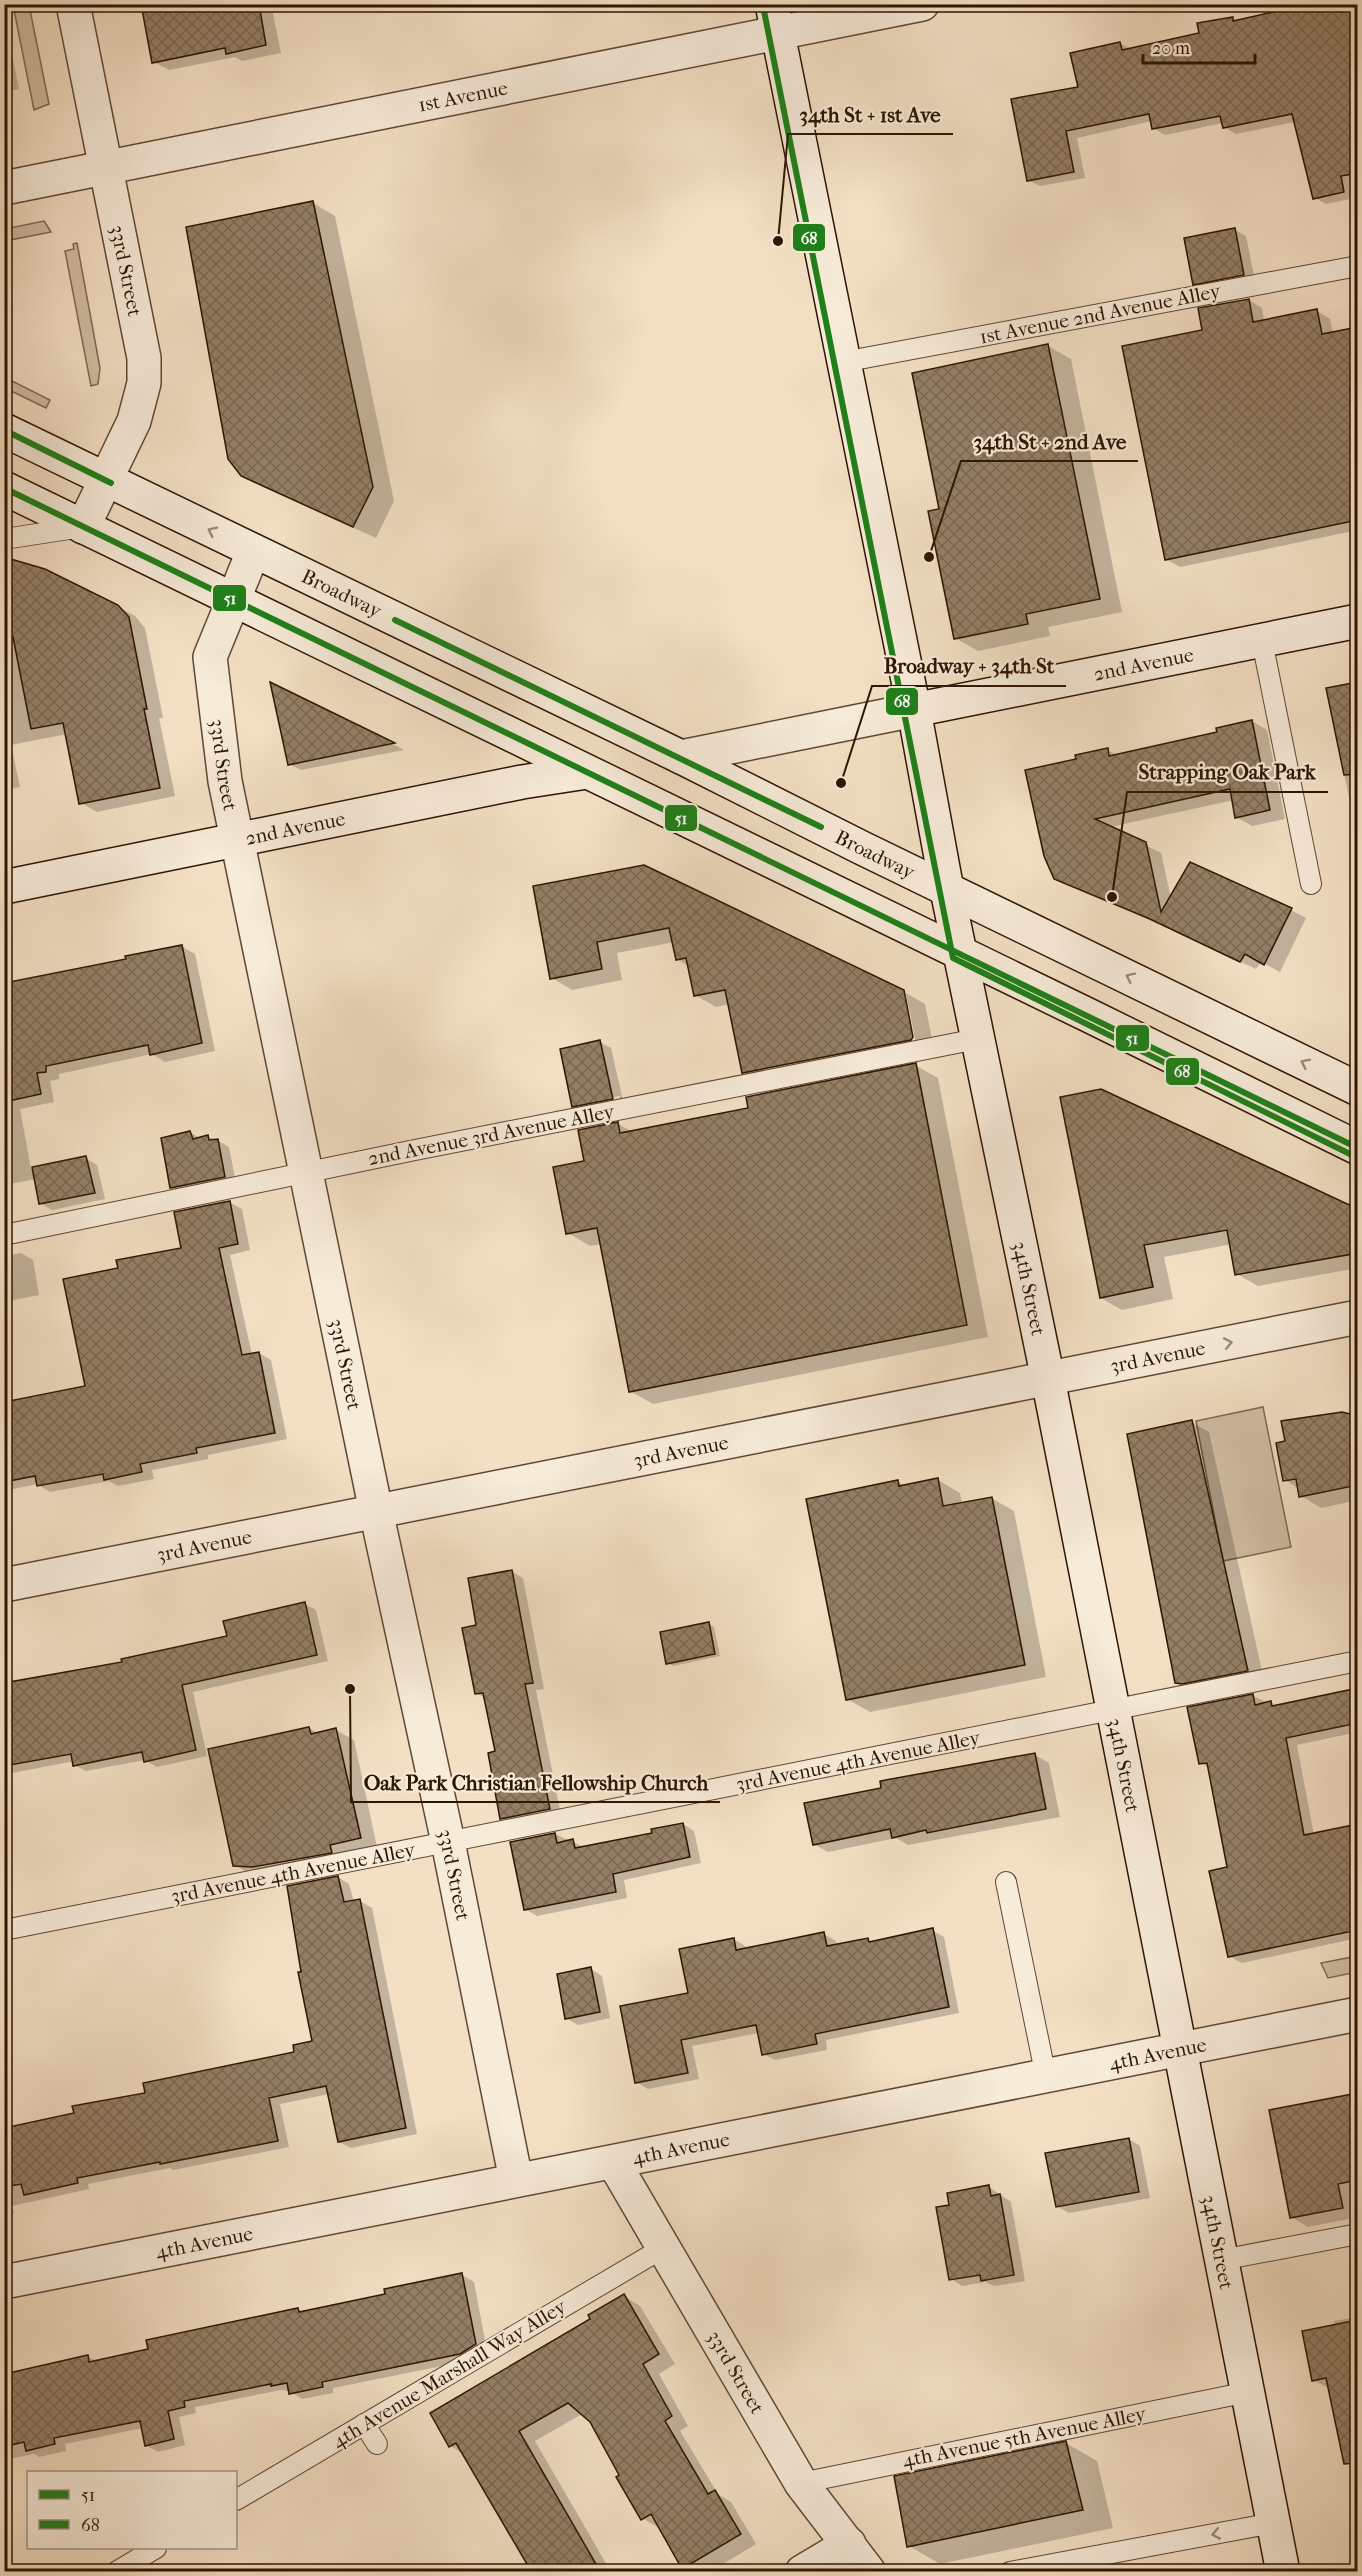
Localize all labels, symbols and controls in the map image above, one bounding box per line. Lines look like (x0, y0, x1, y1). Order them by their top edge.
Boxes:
scale bar (1143, 27, 1256, 65)
text: 20 m (1152, 38, 1190, 59)
street label: 1st Avenue (416, 76, 510, 116)
callout: 34th St + 1st Ave (788, 95, 953, 134)
text: 34th St + 1st Ave (799, 103, 941, 128)
street label: 33rd Street (106, 223, 147, 318)
line badge: 68 (792, 223, 826, 252)
text: 68 (801, 229, 817, 248)
street label: 1st Avenue 2nd Avenue Alley (978, 279, 1224, 349)
callout: 34th St + 2nd Ave (961, 422, 1138, 461)
text: 34th St + 2nd Ave (973, 430, 1127, 455)
one-way arrow (207, 527, 218, 539)
street label: Broadway (298, 564, 387, 623)
line badge: 51 (212, 584, 247, 612)
text: 51 (224, 589, 237, 608)
street label: 2nd Avenue (1091, 643, 1196, 685)
callout: Broadway + 34th St (872, 647, 1066, 686)
text: Broadway + 34th St (884, 654, 1055, 679)
line badge: 68 (885, 687, 919, 716)
text: 68 (894, 692, 910, 711)
street label: 33rd Street (206, 717, 242, 813)
callout: Strapping Oak Park (1127, 753, 1328, 792)
text: Strapping Oak Park (1138, 760, 1317, 784)
line badge: 51 (664, 804, 698, 832)
street label: 2nd Avenue (243, 807, 347, 849)
text: 51 (675, 809, 688, 828)
street label: Broadway (832, 825, 920, 884)
one-way arrow (1126, 973, 1137, 985)
line badge: 51 (1115, 1024, 1150, 1052)
text: 51 (1126, 1029, 1139, 1048)
line badge: 68 (1165, 1057, 1200, 1086)
one-way arrow (1300, 1059, 1311, 1071)
text: 68 (1174, 1062, 1190, 1081)
street label: 2nd Avenue 3rd Avenue Alley (366, 1100, 617, 1170)
street label: 34th Street (1008, 1239, 1050, 1338)
street label: 33rd Street (325, 1317, 366, 1412)
street label: 3rd Avenue (1108, 1336, 1207, 1377)
one-way arrow (1223, 1337, 1233, 1350)
street label: 3rd Avenue (631, 1430, 730, 1472)
street label: 3rd Avenue (155, 1525, 254, 1566)
street label: 34th Street (1104, 1716, 1145, 1814)
street label: 3rd Avenue 4th Avenue Alley (734, 1726, 983, 1796)
callout: Oak Park Christian Fellowship Church (351, 1763, 720, 1802)
text: Oak Park Christian Fellowship Church (364, 1771, 708, 1795)
street label: 33rd Street (434, 1827, 475, 1922)
street label: 3rd Avenue 4th Avenue Alley (169, 1838, 418, 1908)
street label: 4th Avenue (1107, 2033, 1209, 2075)
street label: 4th Avenue (630, 2127, 732, 2169)
street label: 34th Street (1197, 2193, 1239, 2291)
street label: 4th Avenue (153, 2221, 255, 2263)
street label: 4th Avenue Marshall Way Alley (328, 2294, 571, 2453)
street label: 33rd Street (703, 2326, 769, 2418)
street label: 4th Avenue 5th Avenue Alley (900, 2402, 1149, 2472)
legend (27, 2471, 237, 2549)
text: 51 (81, 2485, 95, 2506)
text: 68 (81, 2515, 100, 2536)
one-way arrow (1211, 2527, 1221, 2540)

